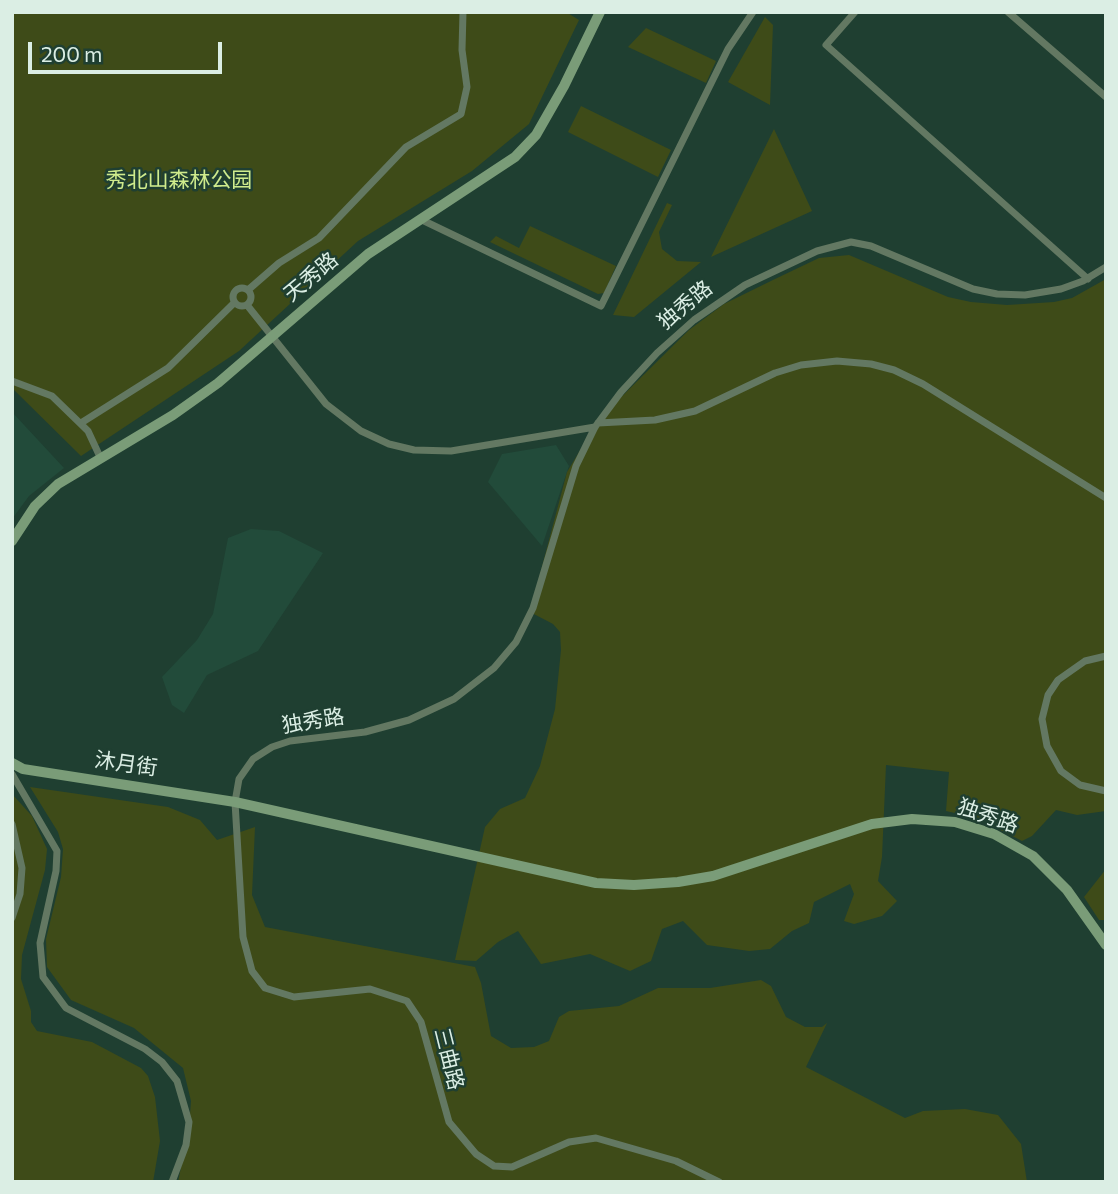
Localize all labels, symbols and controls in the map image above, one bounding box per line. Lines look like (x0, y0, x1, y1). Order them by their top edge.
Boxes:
scale bar (32, 28, 226, 72)
text: 200 m (41, 41, 102, 66)
park label: 秀北山森林公园 (106, 167, 252, 193)
street label: 天秀路 (279, 247, 343, 307)
street label: 独秀路 (653, 275, 717, 335)
street label: 独秀路 (280, 704, 346, 738)
street label: 沐月街 (93, 747, 159, 781)
street label: 独秀路 (954, 794, 1022, 838)
street label: 三曲路 (429, 1025, 469, 1093)

